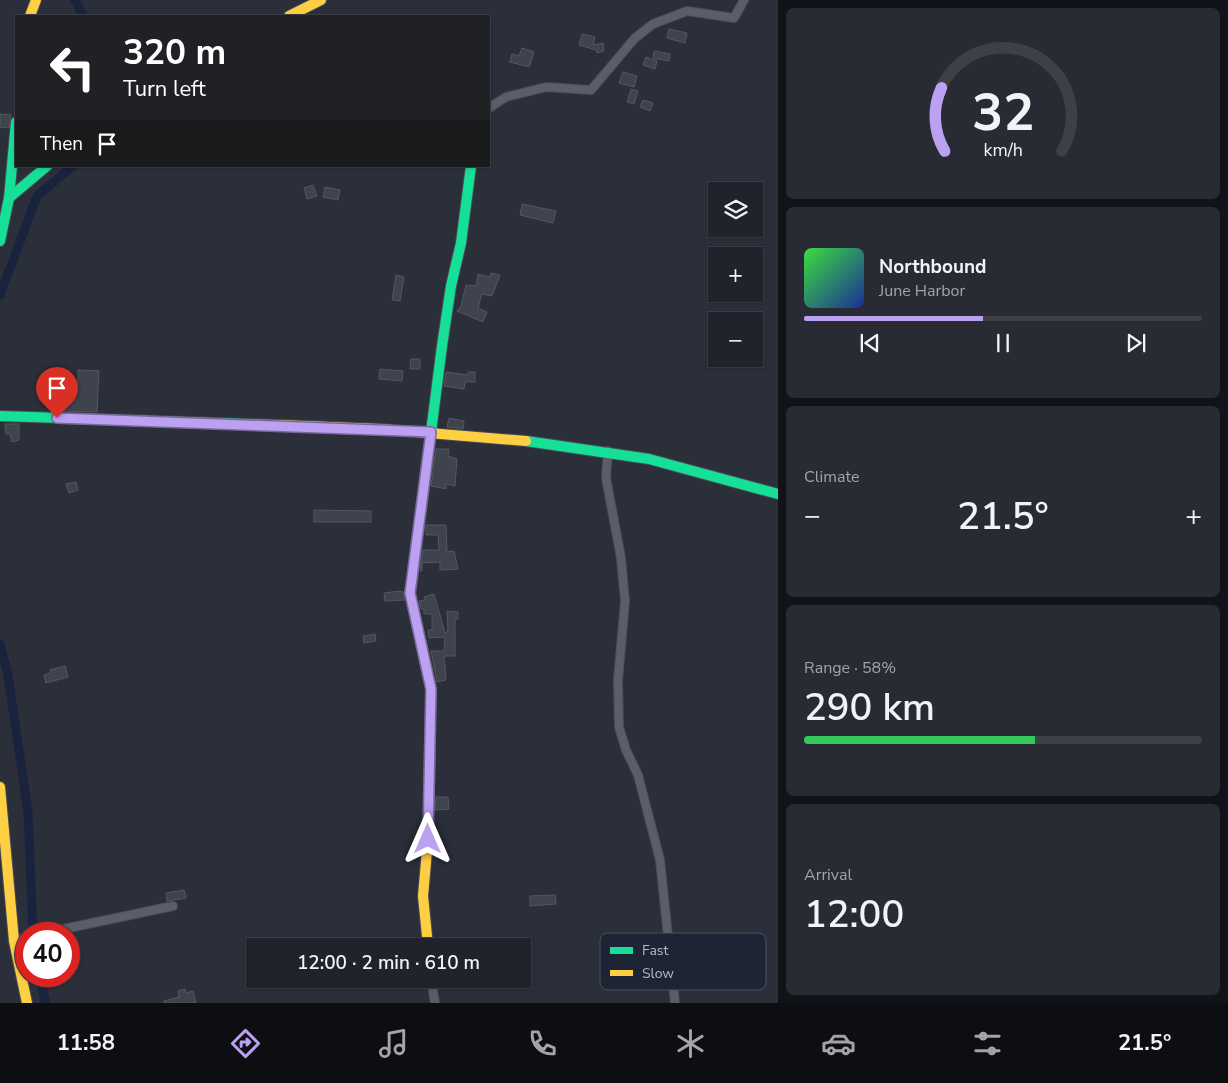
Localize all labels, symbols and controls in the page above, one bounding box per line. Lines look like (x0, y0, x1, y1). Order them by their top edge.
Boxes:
text: 320 m (123, 29, 226, 76)
icon: left (40, 35, 105, 100)
text: Turn left (123, 74, 206, 104)
text: 32 (972, 77, 1034, 148)
icon: arrive (93, 130, 121, 158)
text: Then (40, 131, 83, 157)
text: km/h (983, 138, 1023, 162)
map controls (708, 182, 763, 367)
button: layers (708, 182, 763, 237)
button: + (708, 247, 763, 302)
text: Northbound (879, 254, 986, 280)
text: June Harbor (879, 280, 965, 302)
button: − (708, 312, 763, 367)
icon: previous (856, 329, 884, 357)
icon: pause (989, 329, 1017, 357)
icon: next (1122, 329, 1150, 357)
pin (36, 367, 78, 418)
icon: arrive (43, 374, 71, 402)
text: Climate (804, 466, 859, 488)
text: 21.5° (957, 491, 1049, 542)
text: − (804, 497, 821, 535)
text: + (1185, 497, 1202, 535)
text: Range · 58% (804, 657, 896, 679)
text: 290 km (804, 682, 935, 733)
position arrow (401, 812, 453, 864)
text: Arrival (804, 864, 852, 886)
text: 12:00 (804, 889, 904, 940)
speed limit sign: 40 (15, 922, 80, 987)
legend (600, 933, 766, 990)
text: Fast (642, 941, 668, 960)
text: 12:00 · 2 min · 610 m (297, 950, 480, 976)
text: Slow (642, 964, 674, 983)
icon: directions (228, 1026, 263, 1061)
icon: music (376, 1026, 411, 1061)
icon: phone (525, 1026, 560, 1061)
icon: climate (673, 1026, 708, 1061)
icon: car (821, 1026, 856, 1061)
icon: filters (970, 1026, 1005, 1061)
text: 11:58 (57, 1028, 115, 1058)
text: 21.5° (1118, 1028, 1171, 1058)

